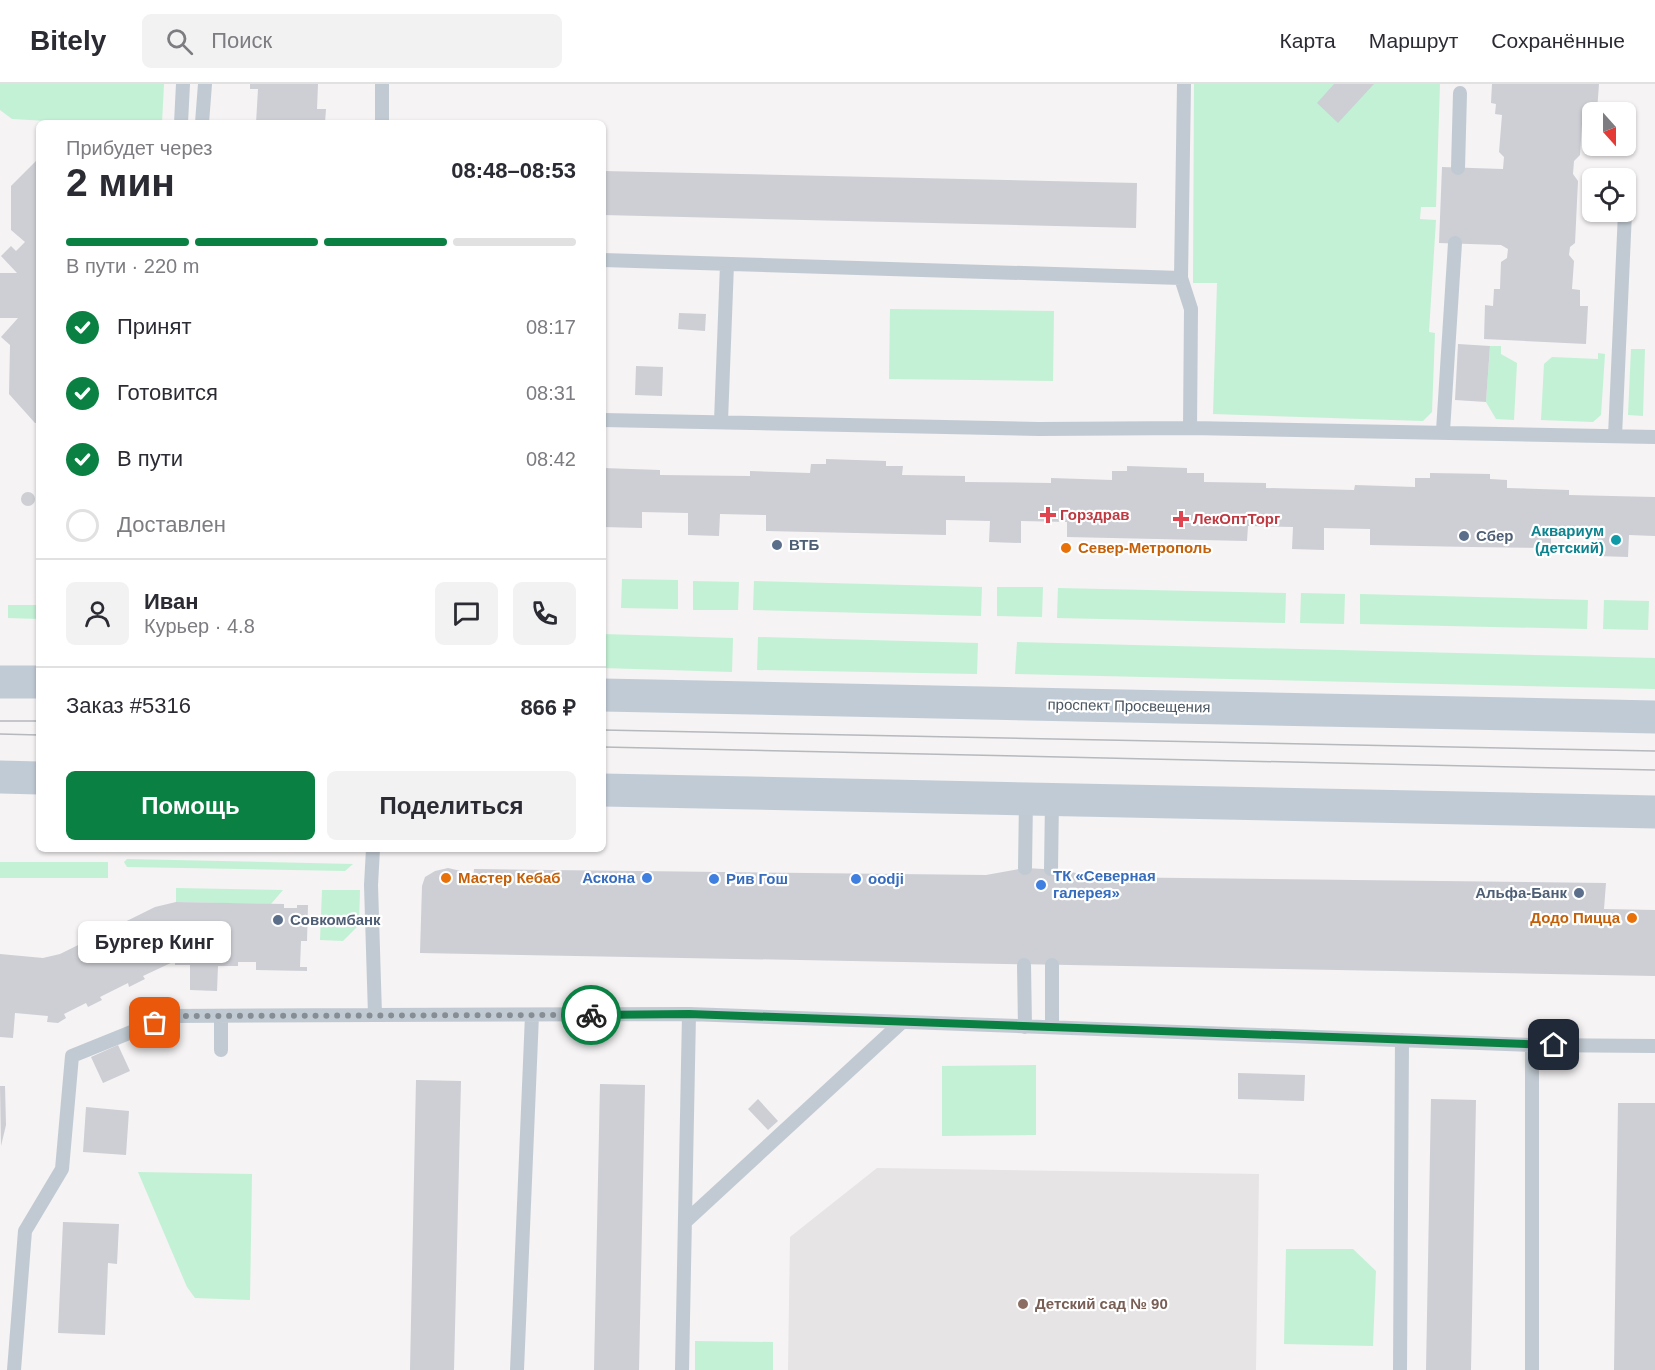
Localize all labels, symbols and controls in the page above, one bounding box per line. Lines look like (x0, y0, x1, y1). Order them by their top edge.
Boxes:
search box (142, 14, 562, 68)
text: Bitely (30, 25, 106, 56)
icon: search (163, 25, 196, 58)
text: Поиск (211, 28, 272, 53)
text: Карта (1280, 29, 1336, 52)
text: Маршрут (1369, 29, 1458, 52)
text: Сохранённые (1491, 29, 1625, 52)
north arrow (1582, 102, 1636, 156)
map controls (1582, 102, 1636, 222)
text: Прибудет через (66, 137, 212, 159)
text: 08:48–08:53 (451, 158, 576, 183)
text: 2 мин (66, 161, 175, 204)
button: locate (1582, 168, 1636, 222)
text: В пути · 220 m (66, 255, 199, 277)
icon: check (66, 311, 99, 344)
text: Принят (117, 314, 191, 339)
text: 08:17 (526, 316, 576, 338)
icon: check (66, 377, 99, 410)
text: Готовится (117, 380, 218, 405)
text: 08:31 (526, 382, 576, 404)
icon: check (66, 443, 99, 476)
text: В пути (117, 446, 183, 471)
text: 08:42 (526, 448, 576, 470)
place label: Горздрав (1060, 506, 1130, 523)
marker: Горздрав (1041, 508, 1055, 522)
place label: ЛекОптТорг (1193, 510, 1280, 527)
text: Доставлен (117, 512, 226, 537)
marker: ЛекОптТорг (1174, 512, 1188, 526)
place label: Аквариум (детский) (1531, 522, 1604, 556)
place label: Сбер (1476, 527, 1513, 544)
marker: Сбер (1457, 529, 1471, 543)
marker: Аквариум (детский) (1609, 533, 1623, 547)
place label: ВТБ (789, 536, 819, 553)
marker: ВТБ (770, 538, 784, 552)
place label: Север-Метрополь (1078, 539, 1212, 556)
marker: Север-Метрополь (1059, 541, 1073, 555)
button: person (66, 582, 129, 645)
button: chat (435, 582, 498, 645)
button: phone (513, 582, 576, 645)
text: Иван (144, 589, 199, 614)
text: Курьер · 4.8 (144, 615, 255, 637)
text: Заказ #5316 (66, 693, 191, 718)
text: 866 ₽ (520, 695, 576, 720)
street label: проспект Просвещения (1047, 696, 1211, 715)
button: Помощь (66, 771, 315, 840)
button: Поделиться (327, 771, 576, 840)
place label: ТК «Северная галерея» (1053, 867, 1156, 901)
place label: Мастер Кебаб (458, 869, 561, 886)
place label: Аскона (582, 869, 636, 886)
place label: Рив Гош (726, 870, 788, 887)
place label: oodji (868, 870, 904, 887)
marker: Мастер Кебаб (439, 871, 453, 885)
marker: Аскона (640, 871, 654, 885)
marker: Рив Гош (707, 872, 721, 886)
marker: oodji (849, 872, 863, 886)
marker: ТК «Северная галерея» (1034, 878, 1048, 892)
place label: Альфа-Банк (1475, 884, 1567, 901)
marker: Альфа-Банк (1572, 886, 1586, 900)
place label: Додо Пицца (1530, 909, 1621, 926)
place label: Совкомбанк (290, 911, 381, 928)
marker: Додо Пицца (1625, 911, 1639, 925)
marker: Совкомбанк (271, 913, 285, 927)
callout: Бургер Кинг (78, 921, 231, 963)
text: Бургер Кинг (95, 931, 214, 953)
courier (561, 985, 621, 1045)
pin (129, 997, 180, 1048)
icon: bike (575, 999, 608, 1032)
icon: bag (138, 1006, 171, 1039)
pin (1528, 1019, 1579, 1070)
icon: home (1537, 1028, 1570, 1061)
place label: Детский сад № 90 (1035, 1295, 1168, 1312)
marker: Детский сад № 90 (1016, 1297, 1030, 1311)

